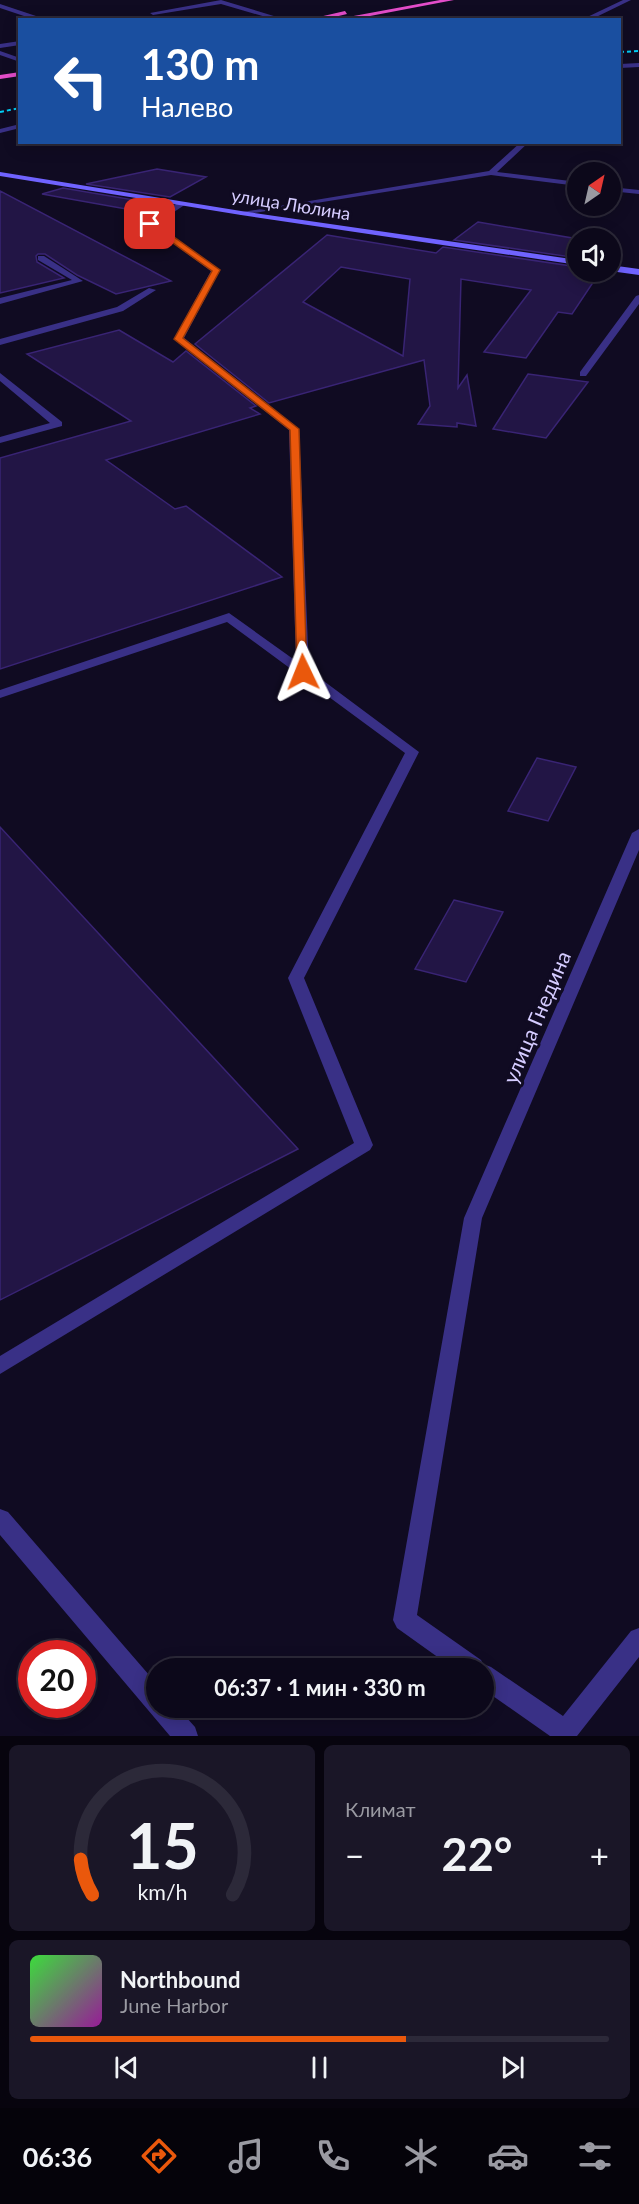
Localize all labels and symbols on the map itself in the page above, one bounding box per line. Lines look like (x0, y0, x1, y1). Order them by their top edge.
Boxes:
north arrow (567, 162, 621, 216)
street label: улица Люлина (230, 184, 352, 224)
pin (124, 198, 175, 249)
position arrow (271, 640, 335, 704)
street label: улица Гнедина (497, 947, 575, 1087)
speed limit sign: 20 (18, 1640, 96, 1718)

